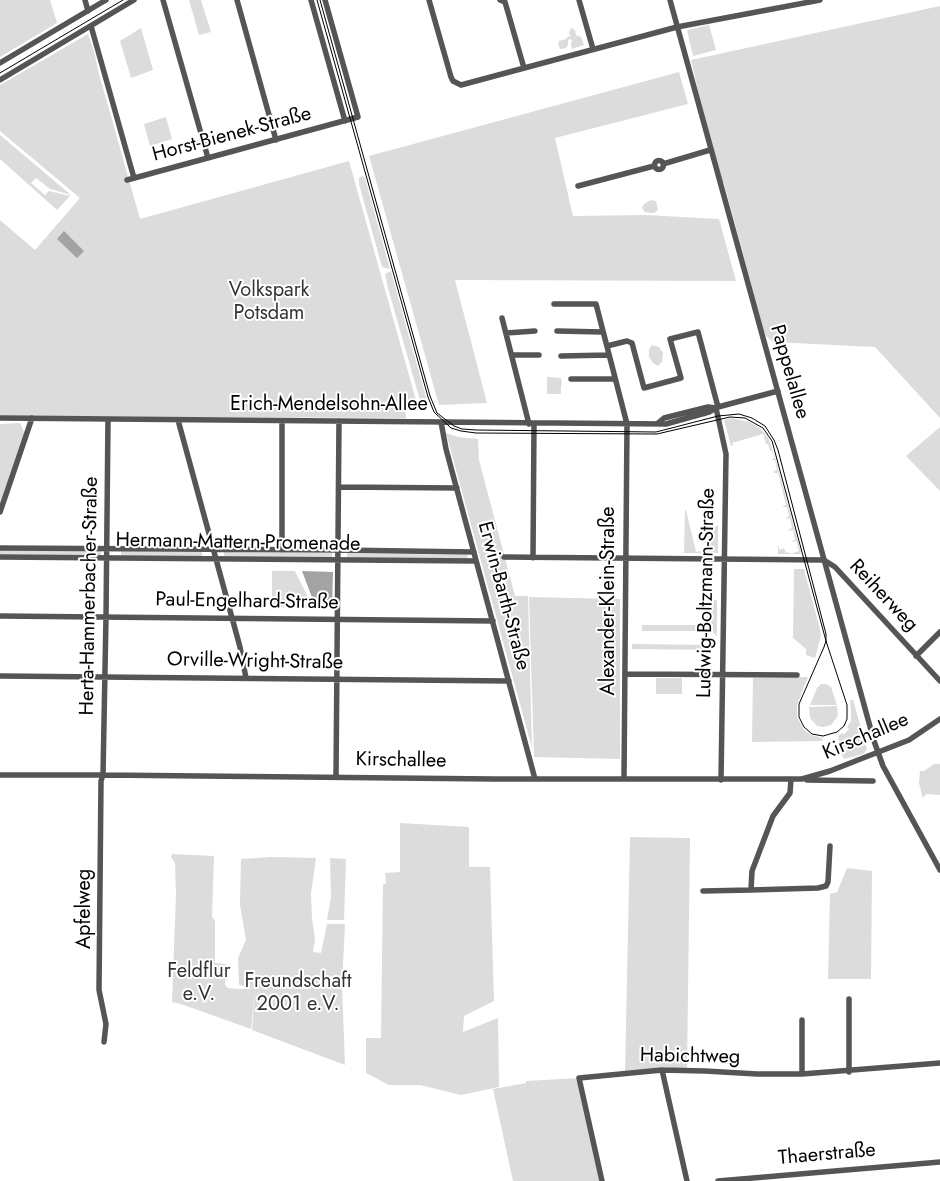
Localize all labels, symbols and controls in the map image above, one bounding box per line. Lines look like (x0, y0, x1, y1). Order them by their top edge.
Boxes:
street label: Horst-Bienek-Straße (150, 102, 314, 168)
park label: Volkspark Potsdam (229, 279, 309, 326)
street label: Pappelallee (764, 322, 814, 422)
street label: Erich-Mendelsohn-Allee (230, 393, 428, 417)
street label: Herta-Hammerbacher-Straße (76, 476, 104, 716)
street label: Ludwig-Boltzmann-Straße (693, 488, 721, 698)
street label: Alexander-Klein-Straße (597, 506, 621, 696)
street label: Erwin-Barth-Straße (472, 519, 534, 673)
street label: Hermann-Mattern-Promenade (115, 529, 361, 557)
street label: Reiherweg (844, 555, 922, 637)
street label: Paul-Engelhard-Straße (155, 588, 339, 616)
street label: Orville-Wright-Straße (167, 648, 343, 676)
street label: Kirschallee (819, 708, 913, 766)
street label: Kirschallee (355, 748, 447, 774)
street label: Apfelweg (73, 869, 97, 949)
park label: Feldflur e.V. (167, 960, 231, 1007)
park label: Freundschaft 2001 e.V. (244, 970, 352, 1017)
street label: Habichtweg (640, 1044, 740, 1070)
street label: Thaerstraße (777, 1139, 877, 1171)

